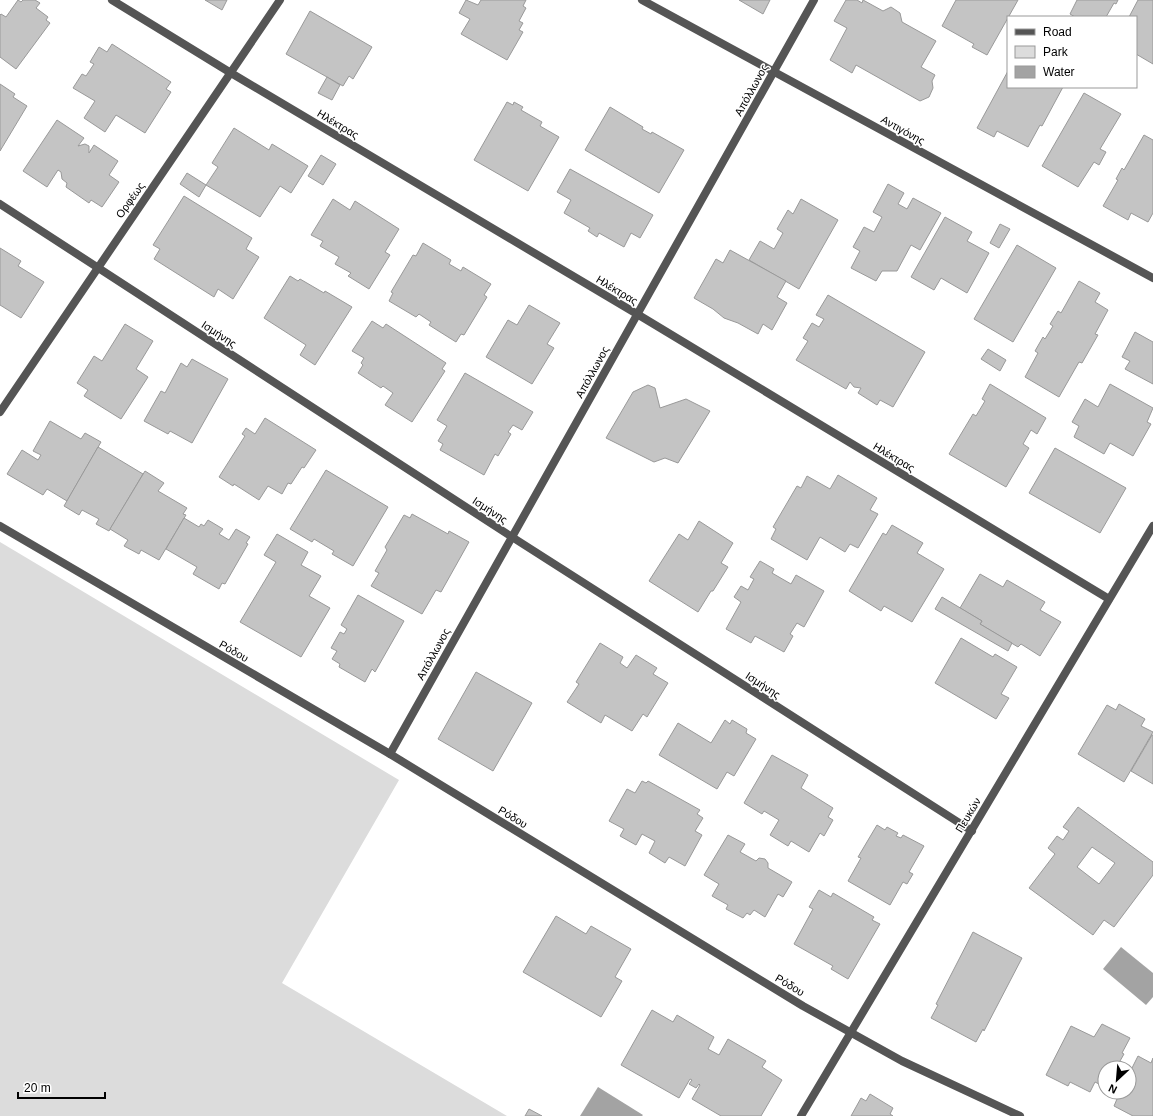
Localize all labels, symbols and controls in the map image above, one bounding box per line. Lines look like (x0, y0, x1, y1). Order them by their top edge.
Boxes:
legend (1007, 16, 1137, 88)
text: Road (1043, 25, 1072, 39)
text: Park (1043, 45, 1069, 59)
street label: Απόλλωνος (732, 62, 770, 118)
text: Water (1043, 65, 1075, 79)
street label: Ηλέκτρας (315, 107, 361, 141)
street label: Αντιγόνης (879, 113, 927, 147)
street label: Ορφέως (113, 180, 147, 220)
street label: Ηλέκτρας (594, 273, 640, 307)
street label: Ισμήνης (199, 318, 239, 350)
street label: Απόλλωνος (573, 344, 611, 400)
street label: Ηλέκτρας (871, 440, 917, 474)
street label: Ισμήνης (470, 494, 510, 526)
street label: Απόλλωνος (414, 626, 452, 682)
street label: Ρόδου (217, 638, 251, 664)
street label: Ισμήνης (743, 669, 783, 701)
street label: Πευκών (953, 795, 983, 835)
street label: Ρόδου (496, 804, 530, 830)
street label: Ρόδου (773, 972, 807, 998)
north arrow (1097, 1060, 1137, 1100)
scale bar (18, 1074, 105, 1100)
text: 20 m (24, 1081, 51, 1095)
text: N (1106, 1082, 1119, 1096)

